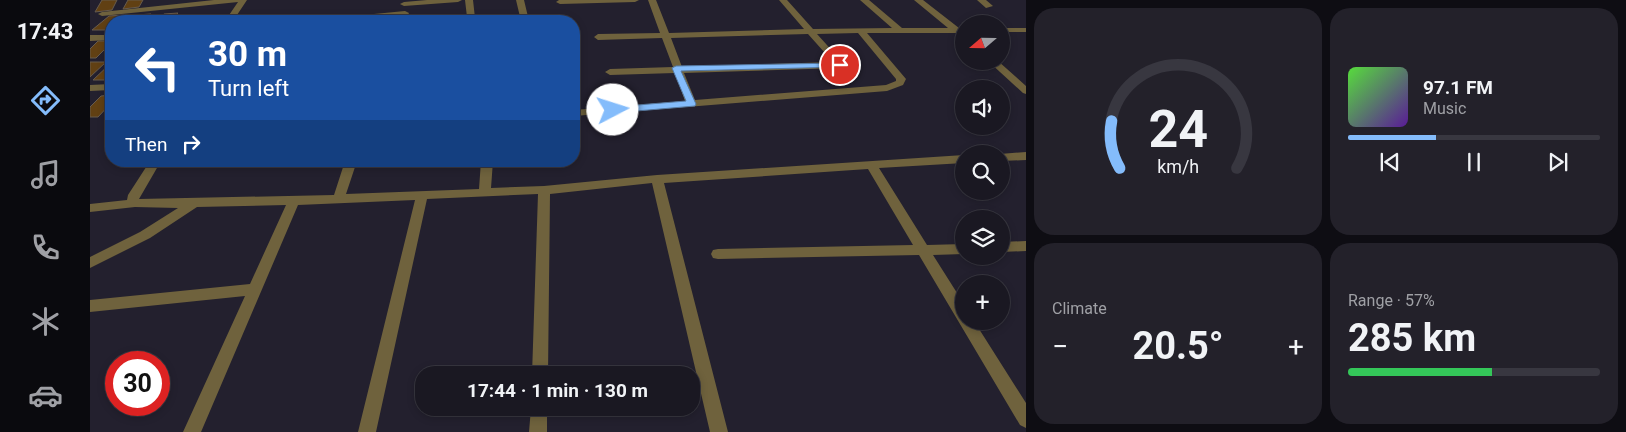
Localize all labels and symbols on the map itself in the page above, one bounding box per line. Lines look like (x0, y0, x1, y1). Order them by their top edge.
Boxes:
north arrow (955, 15, 1010, 70)
pin (819, 44, 861, 86)
position arrow (586, 83, 638, 135)
speed limit sign: 30 (105, 351, 170, 416)

